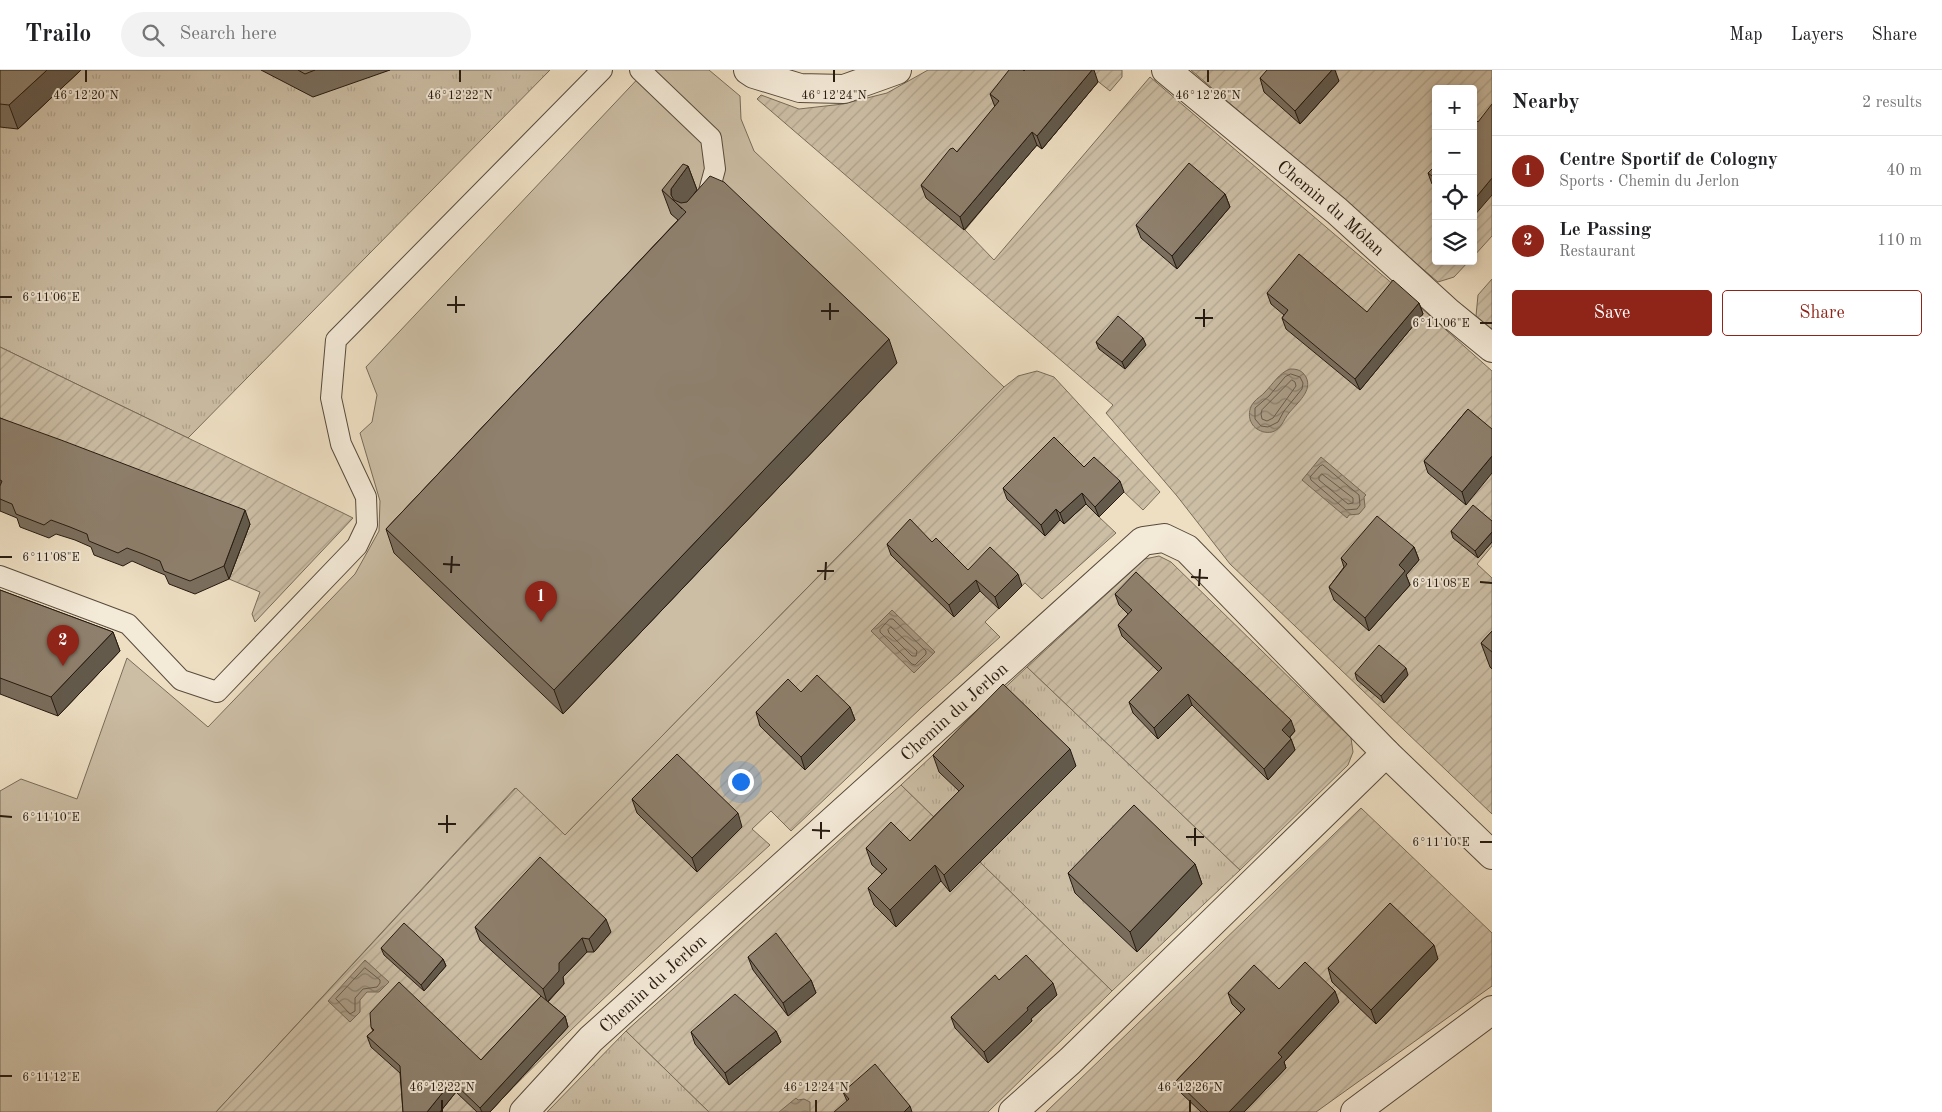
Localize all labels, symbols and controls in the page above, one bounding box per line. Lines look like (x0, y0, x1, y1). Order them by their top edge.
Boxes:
search box (121, 12, 471, 57)
icon: search (139, 21, 167, 49)
text: Trailo (25, 23, 91, 47)
text: Search here (179, 25, 277, 44)
text: Map (1729, 26, 1763, 44)
text: Layers (1791, 26, 1843, 44)
text: Share (1871, 26, 1917, 44)
map controls (1432, 85, 1477, 265)
button: + (1432, 85, 1477, 130)
text: 46°12'20"N (53, 90, 119, 102)
text: 46°12'22"N (427, 90, 493, 102)
text: 46°12'24"N (801, 90, 867, 102)
text: 46°12'26"N (1175, 90, 1241, 102)
text: Nearby (1512, 92, 1580, 113)
text: 2 results (1862, 95, 1922, 111)
button: − (1432, 130, 1477, 175)
text: Centre Sportif de Cologny (1559, 151, 1778, 170)
street label: Chemin du Môlan (1273, 157, 1388, 260)
text: 1 (1523, 163, 1533, 179)
text: 40 m (1886, 163, 1922, 179)
text: Sports · Chemin du Jerlon (1559, 174, 1739, 190)
button: locate (1432, 175, 1477, 220)
button: layers (1432, 220, 1477, 265)
text: Le Passing (1559, 221, 1651, 240)
text: 2 (1523, 233, 1533, 249)
text: 110 m (1877, 233, 1922, 249)
text: Restaurant (1559, 244, 1636, 260)
button: Save (1512, 290, 1712, 336)
button: Share (1722, 290, 1922, 336)
text: 6°11'06"E (22, 292, 80, 304)
text: 6°11'06"E (1412, 318, 1470, 330)
text: 6°11'08"E (22, 552, 80, 564)
text: 6°11'08"E (1412, 578, 1470, 590)
pin: 1 (525, 581, 557, 622)
pin: 2 (47, 625, 79, 666)
street label: Chemin du Jerlon (898, 659, 1012, 765)
your location (728, 769, 754, 795)
text: 6°11'10"E (22, 812, 80, 824)
text: 6°11'10"E (1412, 837, 1470, 849)
street label: Chemin du Jerlon (596, 931, 710, 1037)
text: 6°11'12"E (22, 1072, 80, 1084)
text: 46°12'22"N (409, 1082, 475, 1094)
text: 46°12'24"N (783, 1082, 849, 1094)
text: 46°12'26"N (1157, 1082, 1223, 1094)

